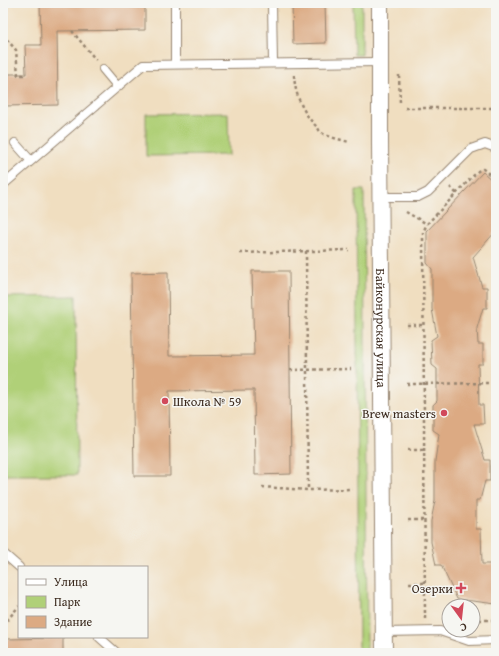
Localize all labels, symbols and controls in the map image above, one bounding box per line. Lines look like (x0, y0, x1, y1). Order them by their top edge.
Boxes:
street label: Байконурская улица (371, 268, 391, 389)
place label: Школа № 59 (173, 392, 241, 411)
marker: Школа № 59 (160, 396, 170, 406)
place label: Brew masters (362, 404, 436, 423)
marker: Brew masters (439, 408, 449, 418)
legend (18, 566, 148, 638)
text: Улица (54, 573, 88, 590)
place label: Озерки (412, 579, 453, 598)
marker: Озерки (456, 583, 466, 593)
text: Парк (54, 593, 81, 610)
north arrow (441, 598, 481, 638)
text: Здание (54, 613, 93, 630)
text: С (459, 619, 469, 636)

